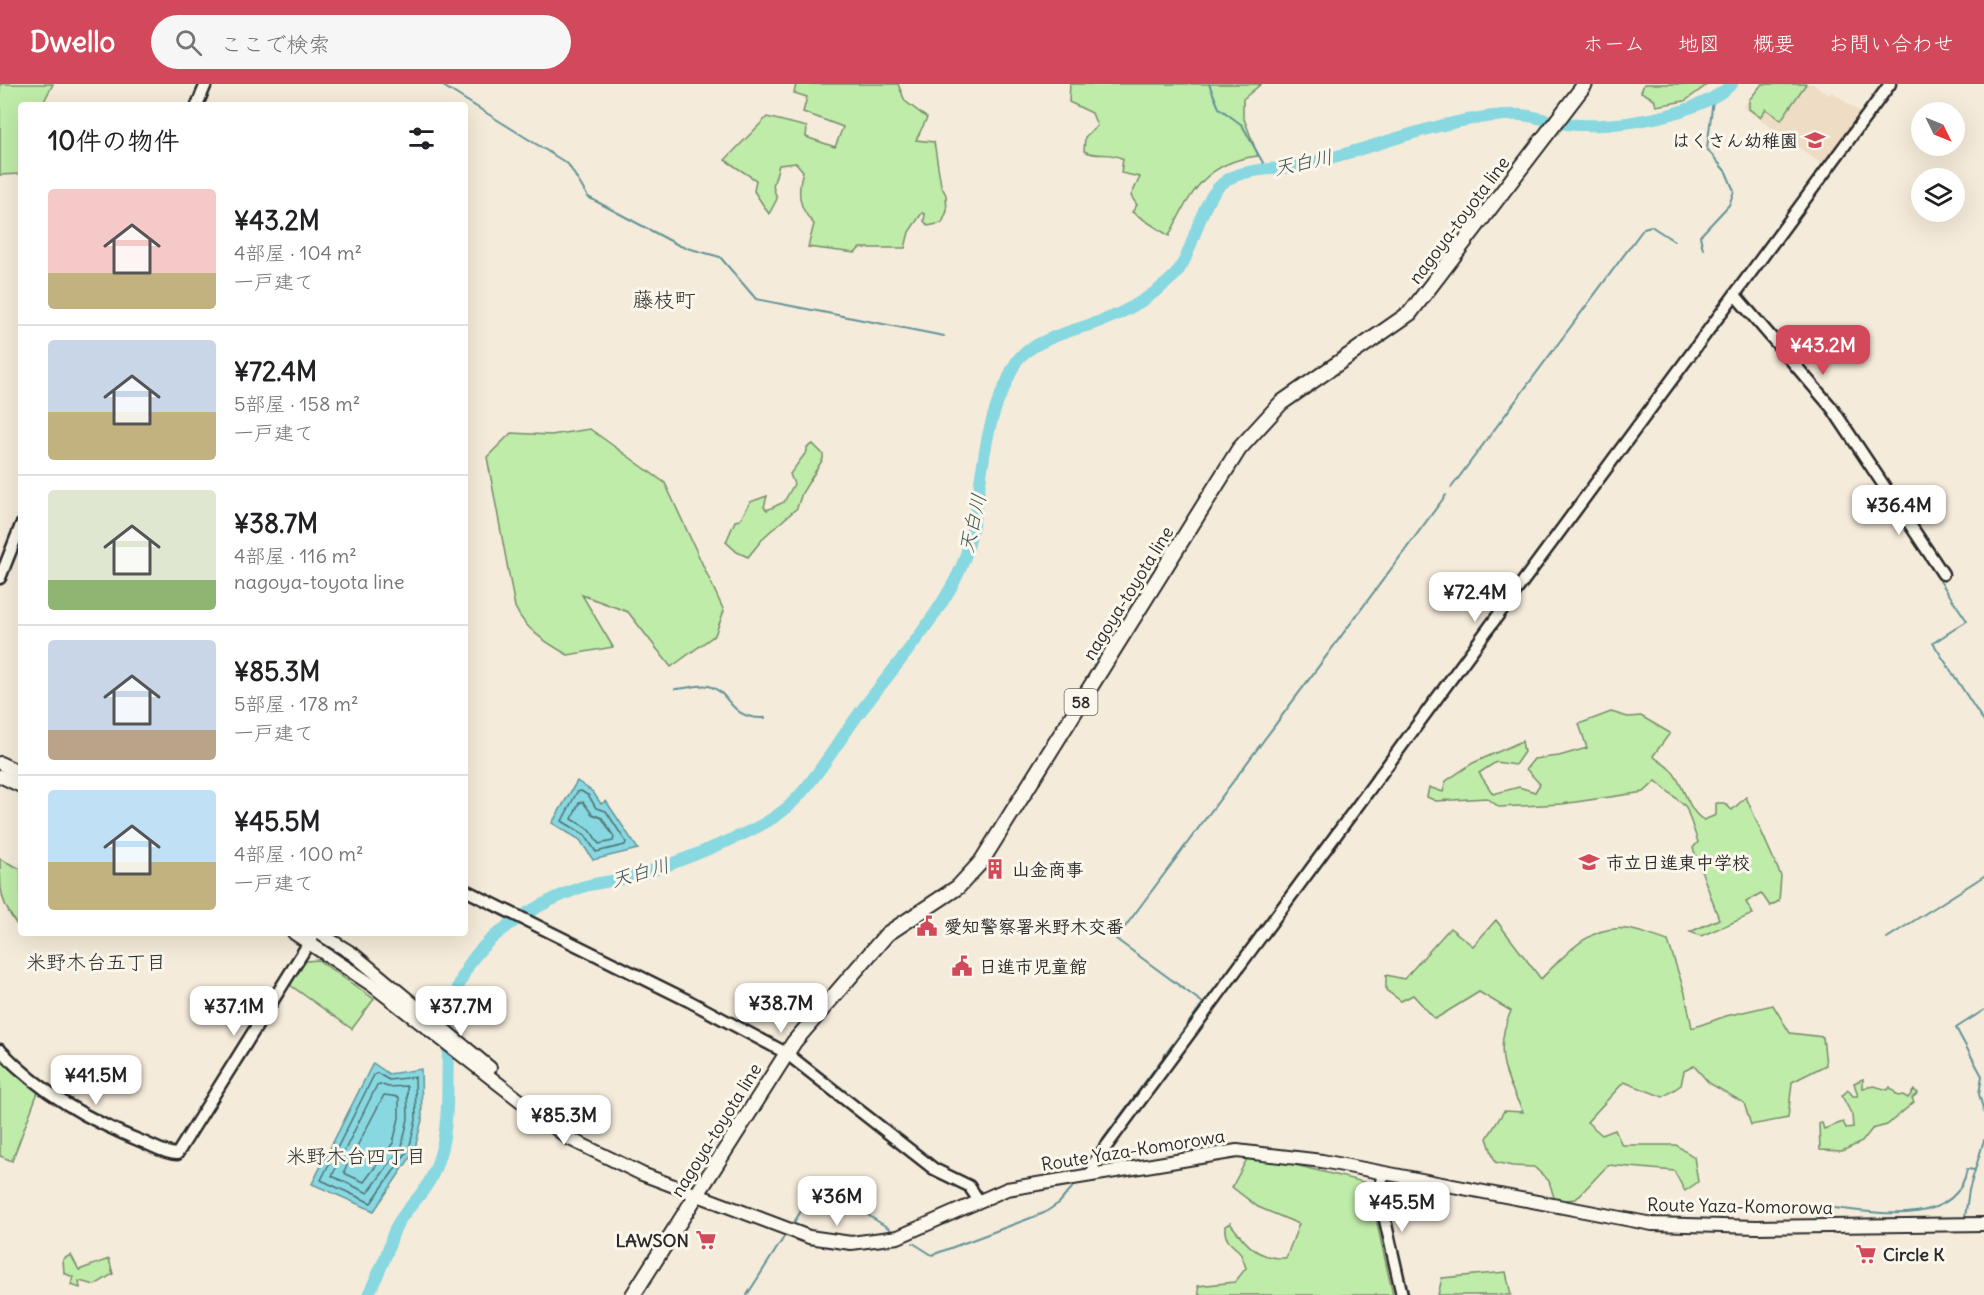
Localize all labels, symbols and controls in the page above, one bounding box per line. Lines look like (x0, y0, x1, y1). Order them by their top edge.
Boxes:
search box (151, 15, 571, 69)
text: Dwello (30, 24, 115, 60)
icon: search (172, 26, 205, 59)
text: ここで検索 (220, 30, 330, 58)
text: ホーム (1583, 30, 1645, 57)
text: 地図 (1678, 30, 1720, 57)
text: 概要 (1753, 30, 1795, 57)
text: お問い合わせ (1828, 30, 1954, 57)
north arrow (1911, 102, 1965, 156)
map controls (1911, 102, 1965, 222)
icon: filters (405, 122, 438, 155)
text: 10件の物件 (48, 124, 179, 157)
school or university icon: はくさん幼稚園 (1803, 128, 1827, 152)
place label: はくさん幼稚園 (1672, 129, 1798, 152)
water label: 天白川 (1271, 144, 1335, 180)
street label: nagoya-toyota line (1404, 152, 1514, 288)
button: layers (1911, 168, 1965, 222)
text: ¥43.2M (234, 204, 320, 237)
icon: home (96, 213, 168, 285)
text: 4部屋 · 104 m² (234, 240, 362, 265)
text: 一戸建て (234, 269, 314, 294)
district label: 藤枝町 (633, 286, 696, 313)
pin: ¥43.2M (1774, 325, 1872, 376)
text: ¥43.2M (1790, 332, 1856, 357)
text: ¥72.4M (234, 355, 317, 388)
icon: home (96, 364, 168, 436)
text: 5部屋 · 158 m² (234, 391, 360, 416)
text: 一戸建て (234, 420, 314, 445)
pin: ¥36.4M (1850, 485, 1948, 536)
water label: 天白川 (953, 491, 991, 555)
text: ¥36.4M (1866, 492, 1932, 517)
text: ¥38.7M (234, 507, 318, 540)
icon: home (96, 514, 168, 586)
street label: nagoya-toyota line (1078, 522, 1178, 664)
text: 4部屋 · 116 m² (234, 543, 357, 568)
text: nagoya-toyota line (234, 569, 405, 594)
pin: ¥72.4M (1426, 572, 1524, 623)
text: ¥72.4M (1443, 579, 1507, 604)
text: ¥85.3M (234, 655, 320, 688)
icon: home (96, 664, 168, 736)
road number: 58 (1064, 689, 1098, 715)
text: 5部屋 · 178 m² (234, 691, 359, 716)
text: 一戸建て (234, 720, 314, 745)
text: ¥45.5M (234, 805, 321, 838)
icon: home (96, 814, 168, 886)
text: 4部屋 · 100 m² (234, 841, 364, 866)
school or university icon: 市立日進東中学校 (1577, 850, 1601, 874)
place label: 市立日進東中学校 (1606, 851, 1750, 874)
water label: 天白川 (608, 852, 672, 892)
building icon: 山金商事 (983, 857, 1007, 881)
place label: 山金商事 (1012, 858, 1084, 881)
text: 一戸建て (234, 870, 314, 895)
public building icon: 愛知警察署米野木交番 (915, 914, 939, 938)
place label: 愛知警察署米野木交番 (944, 915, 1124, 938)
district label: 米野木台五丁目 (26, 949, 166, 974)
public building icon: 日進市児童館 (950, 954, 974, 978)
place label: 日進市児童館 (979, 955, 1087, 978)
pin: ¥38.7M (732, 983, 830, 1034)
pin: ¥37.1M (185, 986, 283, 1037)
pin: ¥37.7M (412, 986, 510, 1037)
text: ¥38.7M (749, 990, 813, 1015)
text: ¥37.1M (204, 993, 264, 1018)
text: ¥37.7M (429, 993, 493, 1018)
pin: ¥41.5M (47, 1055, 145, 1106)
street label: nagoya-toyota line (666, 1059, 766, 1201)
text: ¥41.5M (65, 1062, 127, 1087)
pin: ¥85.3M (515, 1095, 613, 1146)
text: ¥85.3M (531, 1102, 597, 1127)
street label: Route Yaza-Komorowa (1040, 1124, 1226, 1176)
district label: 米野木台四丁目 (286, 1143, 426, 1168)
pin: ¥36M (801, 1176, 873, 1227)
pin: ¥45.5M (1353, 1182, 1451, 1233)
text: ¥36M (812, 1183, 862, 1208)
text: ¥45.5M (1369, 1189, 1435, 1214)
street label: Route Yaza-Komorowa (1647, 1193, 1833, 1219)
supermarket icon: LAWSON (694, 1228, 718, 1252)
place label: LAWSON (615, 1229, 689, 1252)
supermarket icon: Circle K (1854, 1242, 1878, 1266)
place label: Circle K (1883, 1243, 1945, 1266)

